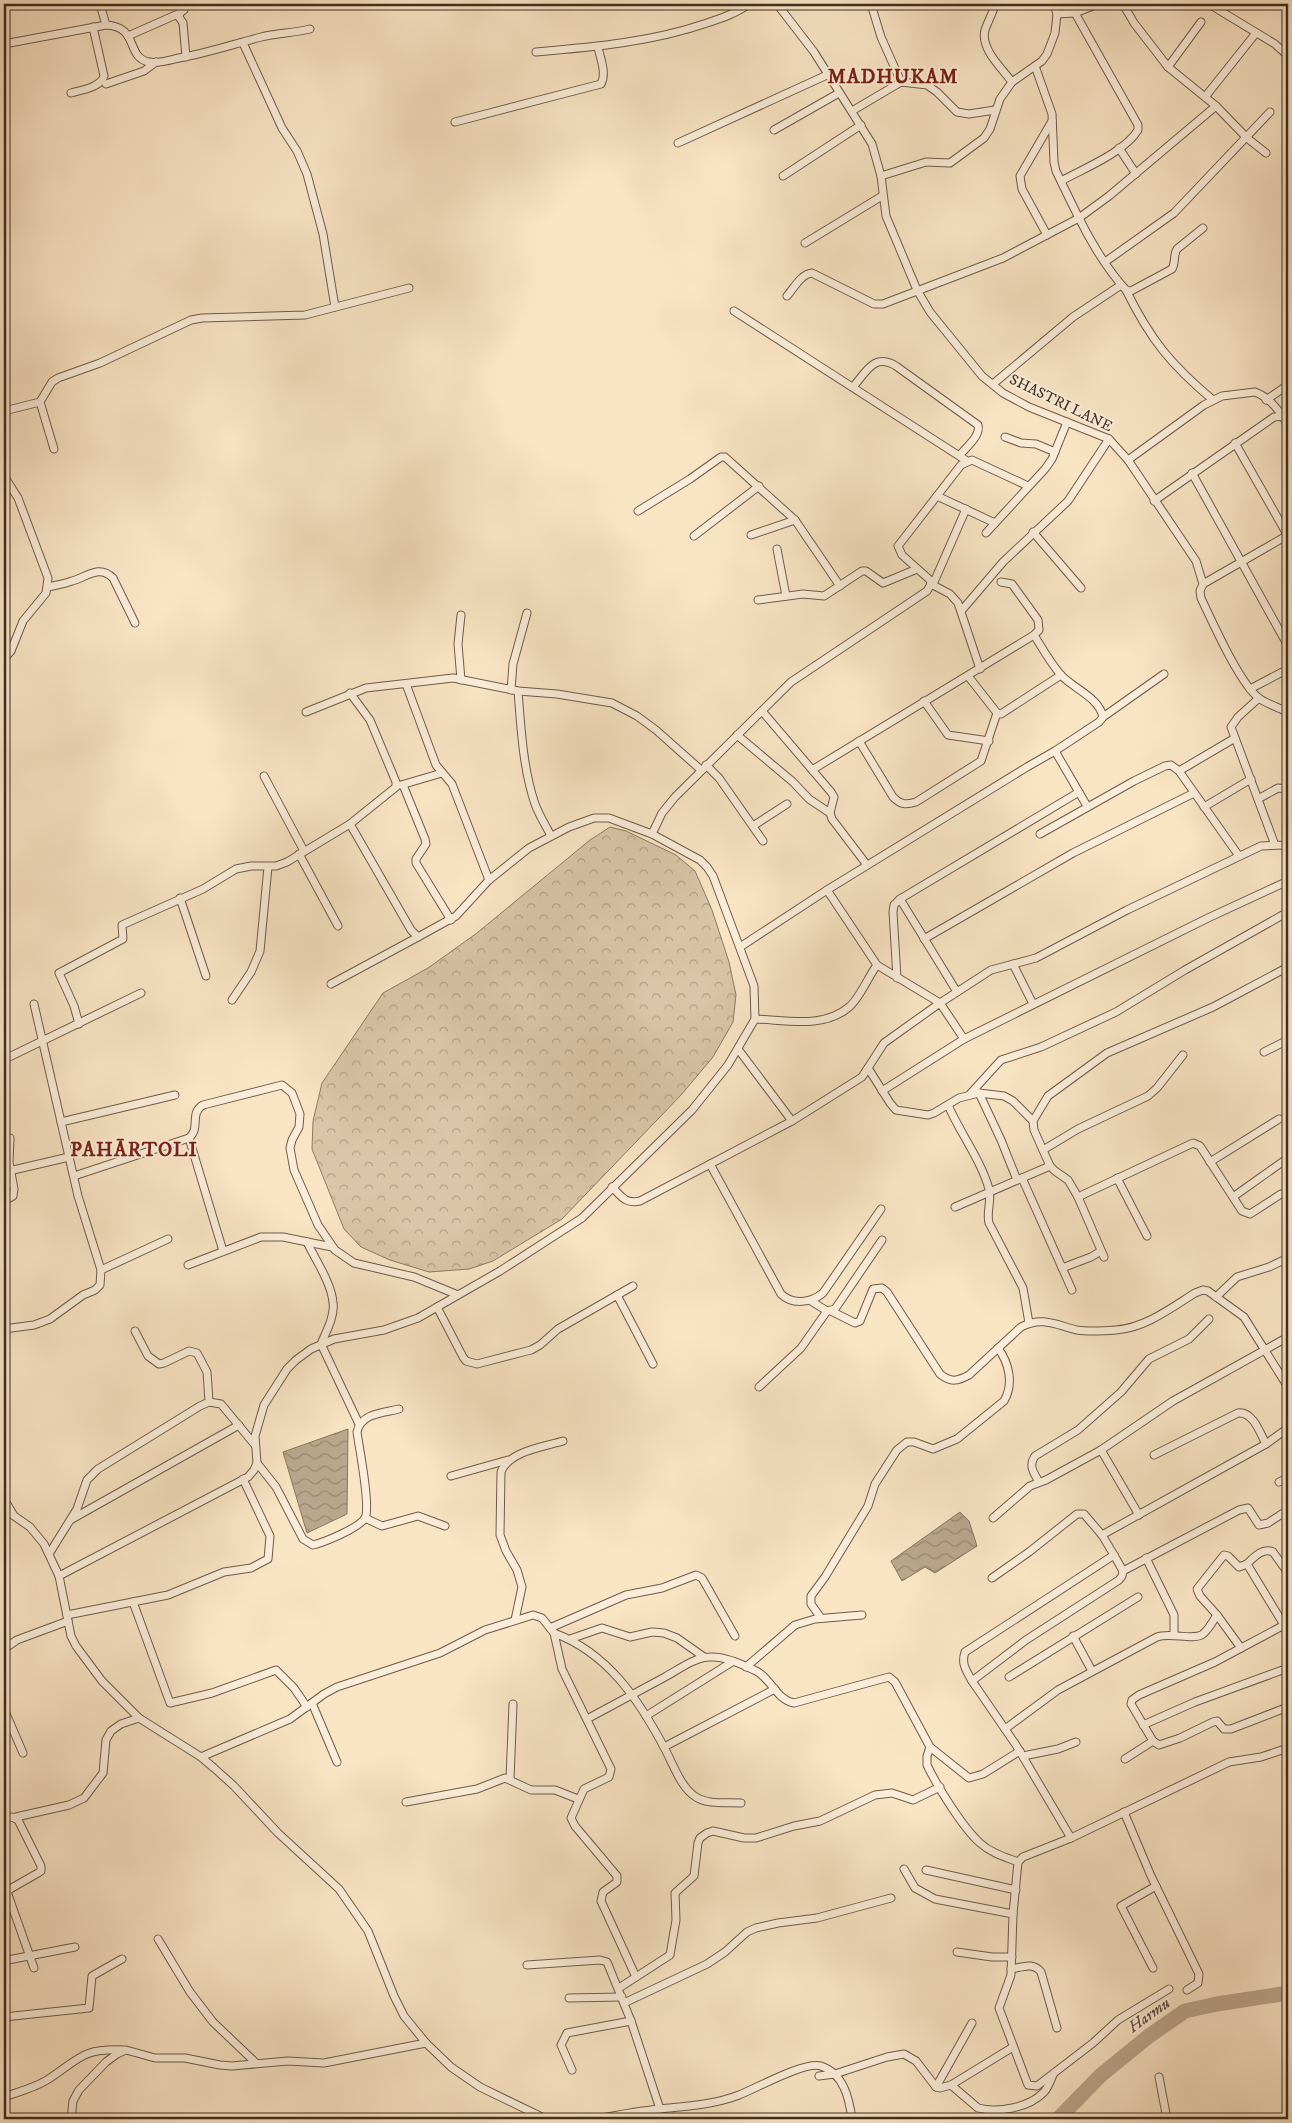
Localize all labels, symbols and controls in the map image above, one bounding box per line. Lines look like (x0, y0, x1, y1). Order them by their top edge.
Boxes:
district label: MADHUKAM (827, 65, 959, 90)
street label: SHASTRI LANE (1006, 370, 1116, 436)
district label: PAHĀRTOLI (70, 1138, 198, 1163)
water label: Harmu (1123, 1993, 1174, 2038)

